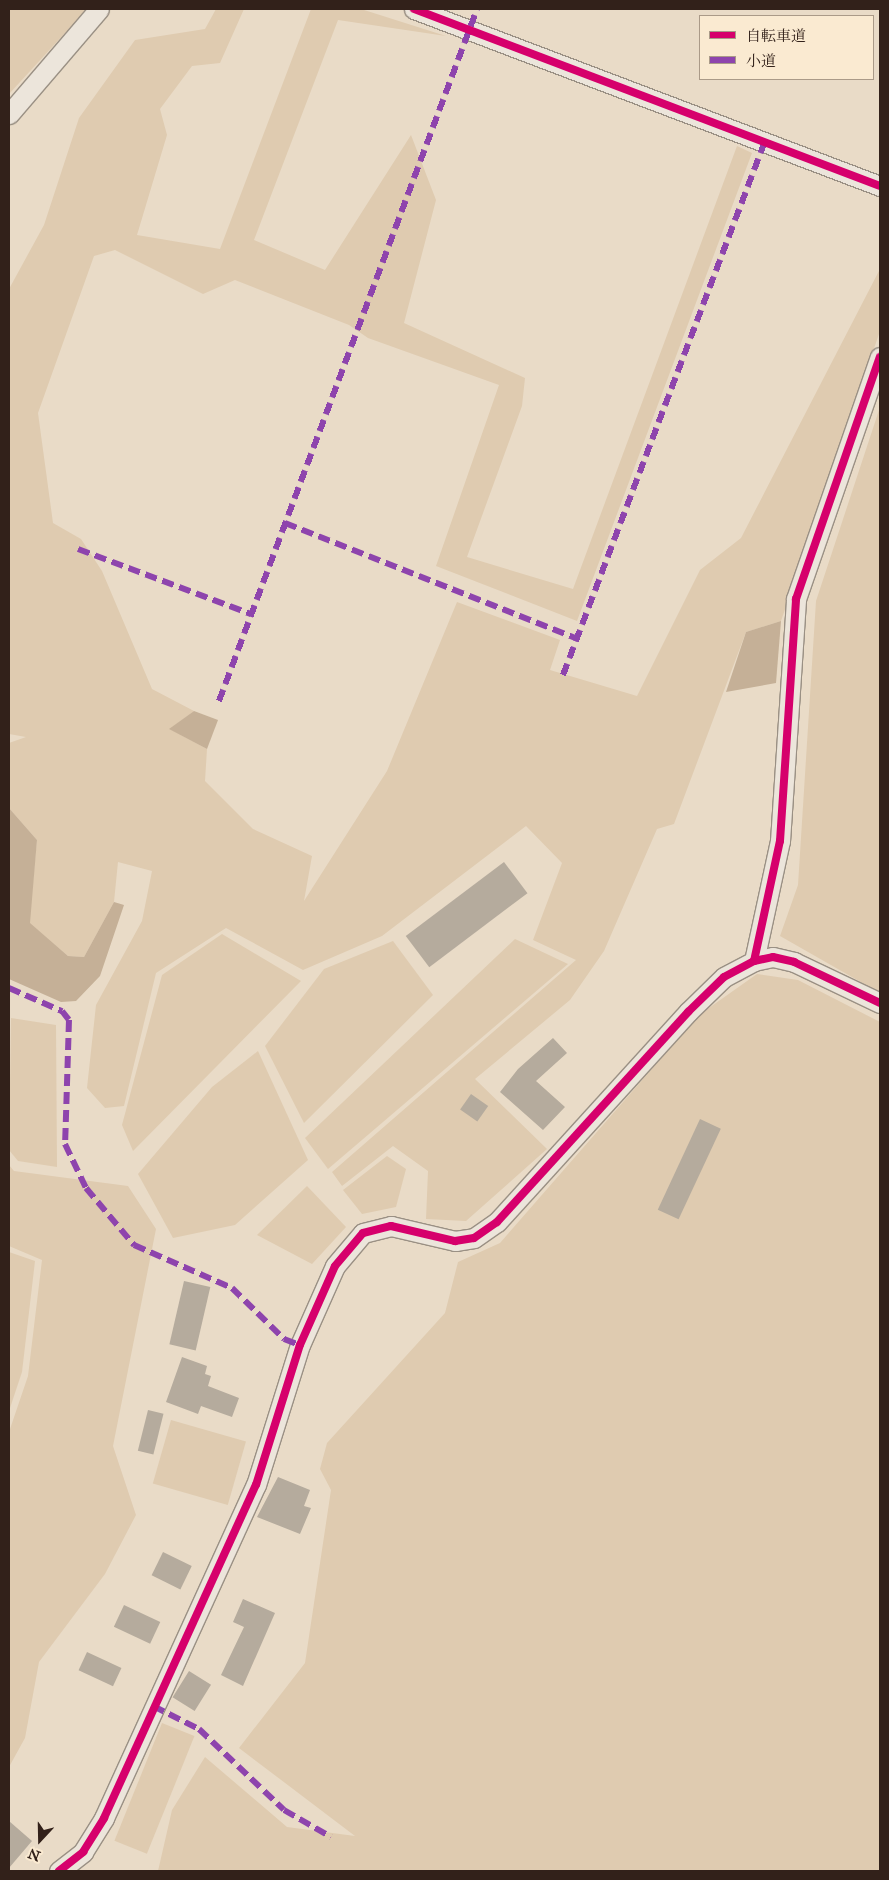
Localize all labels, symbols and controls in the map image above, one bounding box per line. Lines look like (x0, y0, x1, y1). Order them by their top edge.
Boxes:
legend (699, 15, 874, 80)
text: 自転車道 (746, 27, 806, 45)
text: 小道 (746, 52, 776, 70)
north arrow (15, 1815, 65, 1865)
text: N (26, 1844, 43, 1865)

